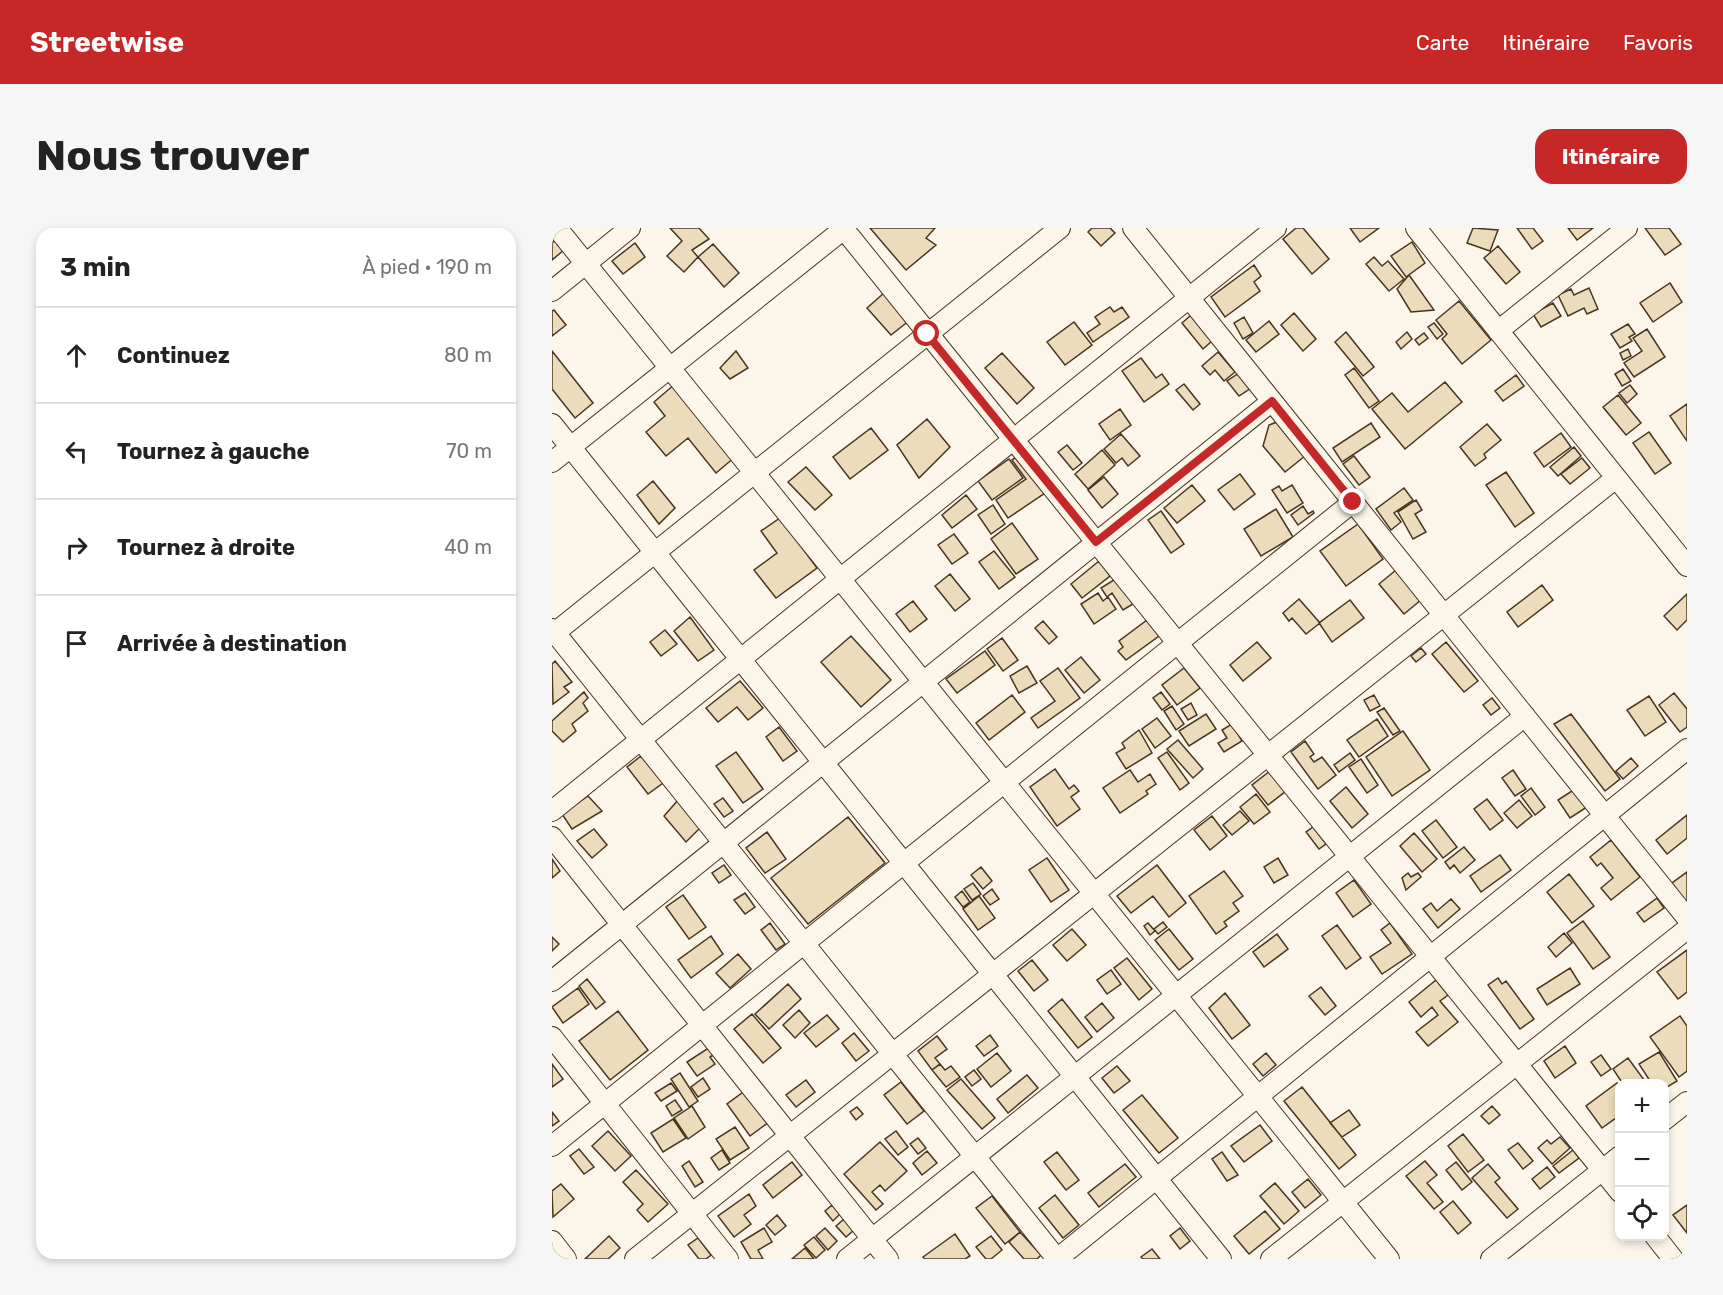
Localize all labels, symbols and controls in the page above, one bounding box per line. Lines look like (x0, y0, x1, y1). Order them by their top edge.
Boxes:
text: Streetwise (30, 26, 184, 59)
text: Carte (1416, 30, 1469, 55)
text: Itinéraire (1502, 30, 1590, 55)
text: Favoris (1623, 30, 1693, 55)
button: Itinéraire (1535, 129, 1687, 184)
text: Nous trouver (36, 131, 309, 181)
text: 3 min (60, 252, 131, 283)
text: À pied · 190 m (362, 255, 492, 279)
route start (913, 320, 939, 346)
icon: ahead (60, 339, 93, 372)
text: Continuez (117, 342, 230, 369)
text: 80 m (444, 343, 492, 367)
icon: left (60, 435, 93, 468)
text: Tournez à gauche (117, 438, 310, 465)
text: 70 m (446, 439, 492, 463)
route end (1339, 488, 1365, 514)
icon: right (60, 531, 93, 564)
text: Tournez à droite (117, 534, 295, 561)
text: 40 m (444, 535, 492, 559)
icon: arrive (60, 627, 93, 660)
text: Arrivée à destination (117, 630, 347, 657)
map controls (1615, 1079, 1669, 1241)
button: + (1615, 1079, 1669, 1133)
button: − (1615, 1133, 1669, 1187)
button: locate (1615, 1187, 1669, 1241)

